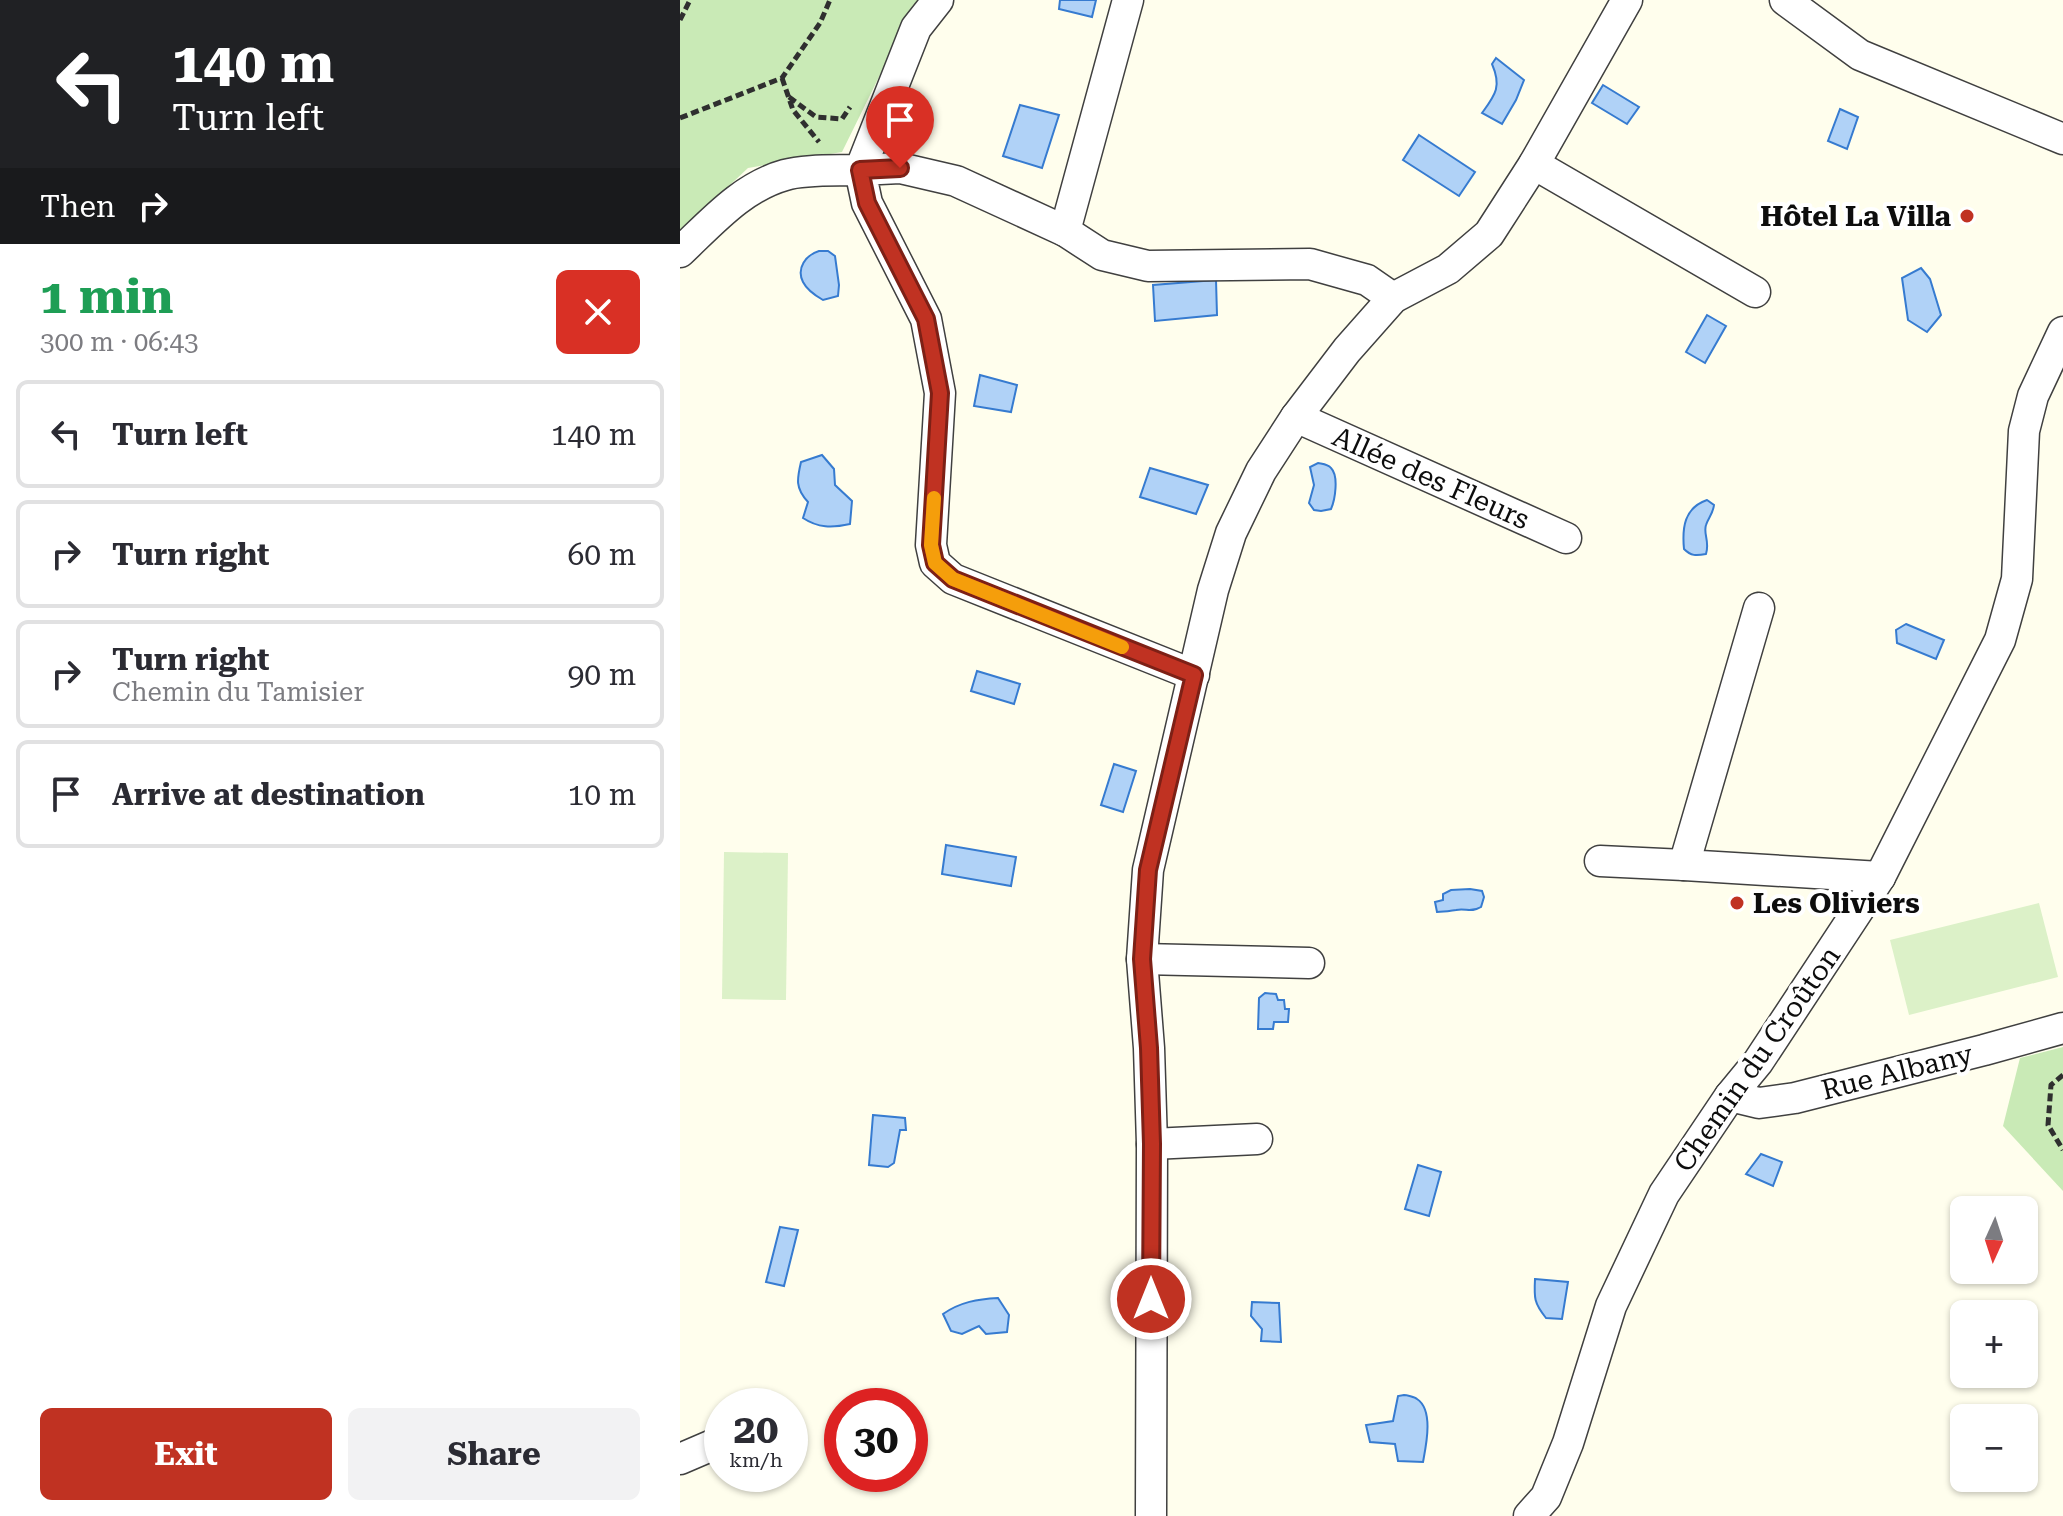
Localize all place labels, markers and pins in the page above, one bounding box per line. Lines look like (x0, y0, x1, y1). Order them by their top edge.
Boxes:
pin (866, 86, 934, 168)
place label: Hôtel La Villa (1760, 200, 1952, 233)
marker: Hôtel La Villa (1958, 207, 1976, 225)
place label: Les Oliviers (1753, 887, 1920, 920)
marker: Les Oliviers (1728, 894, 1746, 912)

